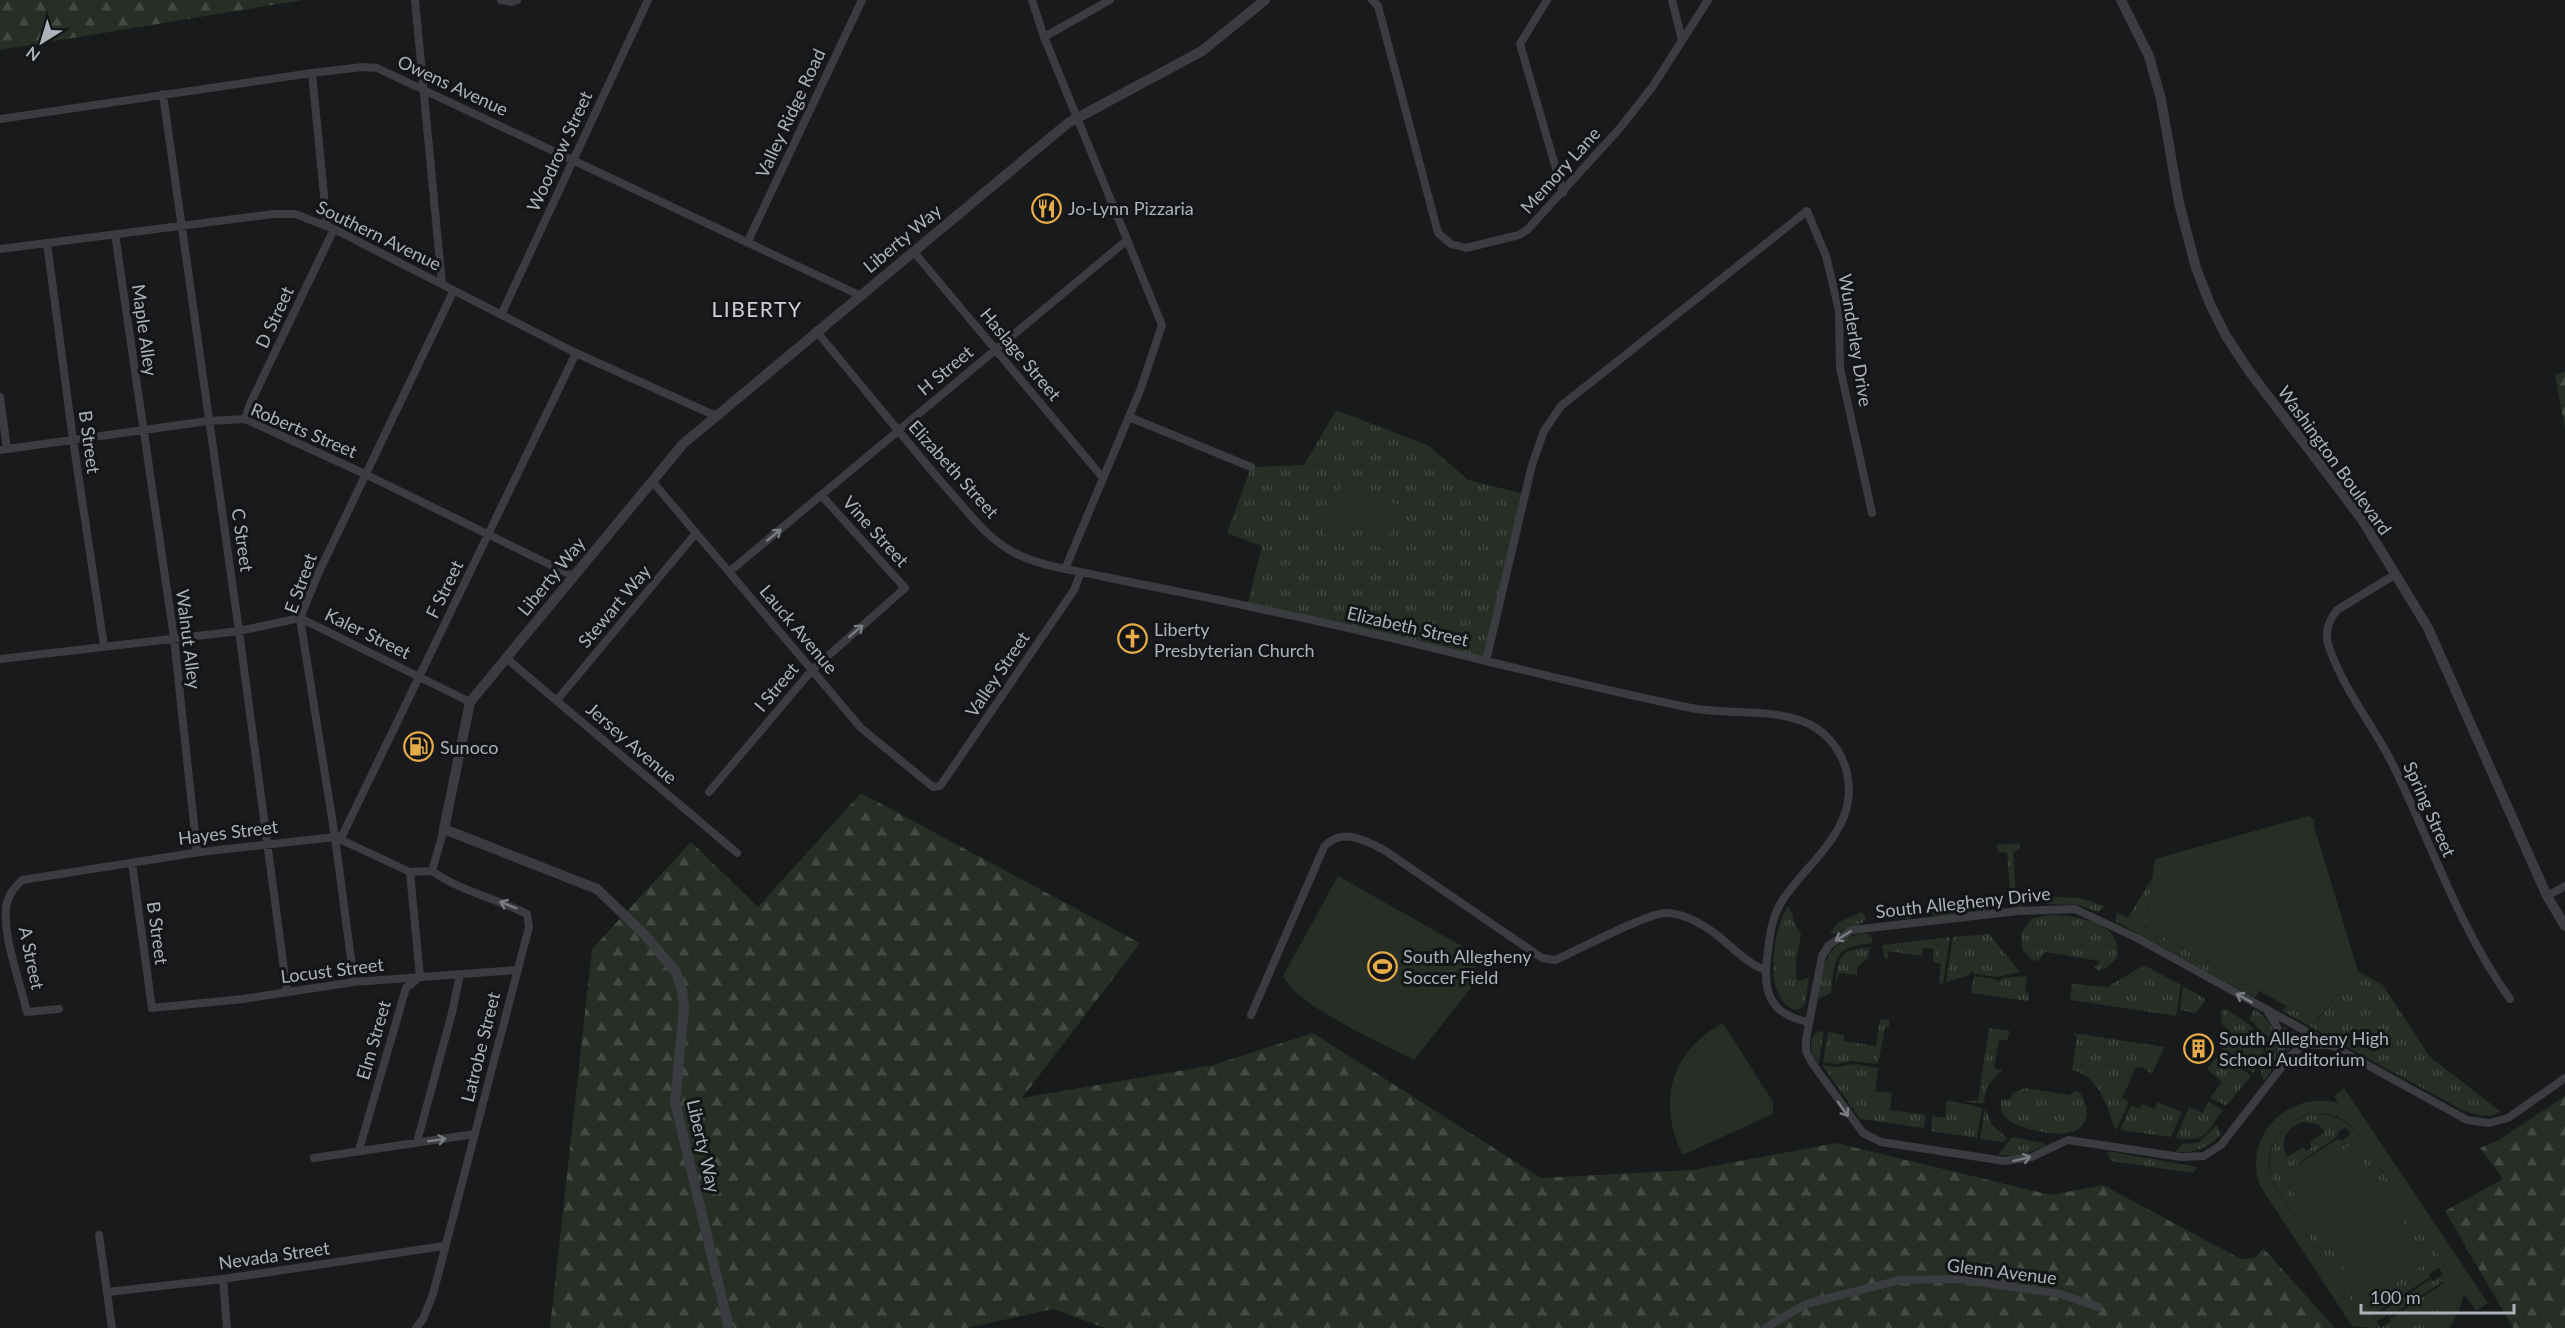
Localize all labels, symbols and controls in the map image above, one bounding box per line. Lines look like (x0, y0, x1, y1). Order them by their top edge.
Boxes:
north arrow (12, 12, 72, 72)
text: N (22, 43, 43, 66)
street label: Valley Ridge Road (750, 45, 830, 181)
street label: Owens Avenue (394, 50, 512, 120)
street label: Woodrow Street (522, 87, 597, 215)
street label: Memory Lane (1515, 122, 1605, 218)
restaurant icon: Jo-Lynn Pizzaria (1031, 192, 1063, 224)
street label: Southern Avenue (313, 195, 445, 275)
place label: Jo-Lynn Pizzaria (1068, 197, 1194, 219)
street label: Liberty Way (859, 199, 946, 277)
street label: Wunderley Drive (1835, 272, 1877, 408)
street label: D Street (250, 282, 298, 351)
street label: Maple Alley (128, 283, 162, 378)
district label: LIBERTY (711, 296, 803, 321)
street label: Haslage Street (976, 303, 1066, 405)
street label: H Street (913, 340, 978, 400)
street label: Washington Boulevard (2273, 381, 2397, 539)
street label: Roberts Street (248, 398, 361, 462)
street label: B Street (75, 409, 105, 476)
street label: Elizabeth Street (904, 416, 1004, 523)
street label: Vine Street (838, 491, 914, 571)
street label: C Street (228, 507, 258, 574)
one-way arrow (766, 528, 781, 542)
street label: Liberty Way (513, 532, 590, 620)
street label: E Street (279, 549, 321, 616)
street label: F Street (421, 556, 468, 622)
street label: Stewart Way (573, 560, 655, 652)
street label: Lauck Avenue (755, 580, 843, 678)
street label: Walnut Alley (172, 588, 206, 691)
street label: Elizabeth Street (1345, 601, 1471, 651)
street label: Kaler Street (321, 603, 415, 663)
place label: Liberty Presbyterian Church (1154, 618, 1315, 661)
church icon: Liberty Presbyterian Church (1117, 623, 1149, 655)
one-way arrow (848, 624, 863, 638)
street label: Valley Street (960, 627, 1034, 721)
street label: I Street (749, 658, 803, 716)
street label: Jersey Avenue (582, 698, 682, 788)
fuel station icon: Sunoco (403, 731, 435, 763)
place label: Sunoco (440, 736, 499, 758)
street label: Spring Street (2399, 758, 2461, 861)
street label: Hayes Street (177, 815, 280, 849)
street label: South Allegheny Drive (1874, 882, 2052, 922)
one-way arrow (499, 899, 517, 910)
street label: B Street (143, 900, 173, 967)
street label: A Street (15, 925, 49, 992)
one-way arrow (1834, 929, 1851, 942)
place label: South Allegheny Soccer Field (1403, 945, 1532, 988)
sports icon: South Allegheny Soccer Field (1366, 950, 1398, 982)
street label: Locust Street (279, 953, 385, 987)
street label: Latrobe Street (456, 989, 504, 1104)
one-way arrow (2236, 992, 2253, 1004)
street label: Elm Street (351, 997, 395, 1082)
place label: South Allegheny High School Auditorium (2219, 1027, 2389, 1070)
building icon: South Allegheny High School Auditorium (2182, 1032, 2214, 1064)
street label: Liberty Way (683, 1097, 726, 1195)
one-way arrow (1837, 1100, 1849, 1116)
one-way arrow (427, 1134, 447, 1145)
one-way arrow (2013, 1152, 2032, 1164)
street label: Nevada Street (217, 1236, 331, 1274)
street label: Glenn Avenue (1946, 1253, 2058, 1289)
scale bar (2361, 1277, 2514, 1315)
text: 100 m (2370, 1286, 2421, 1308)

